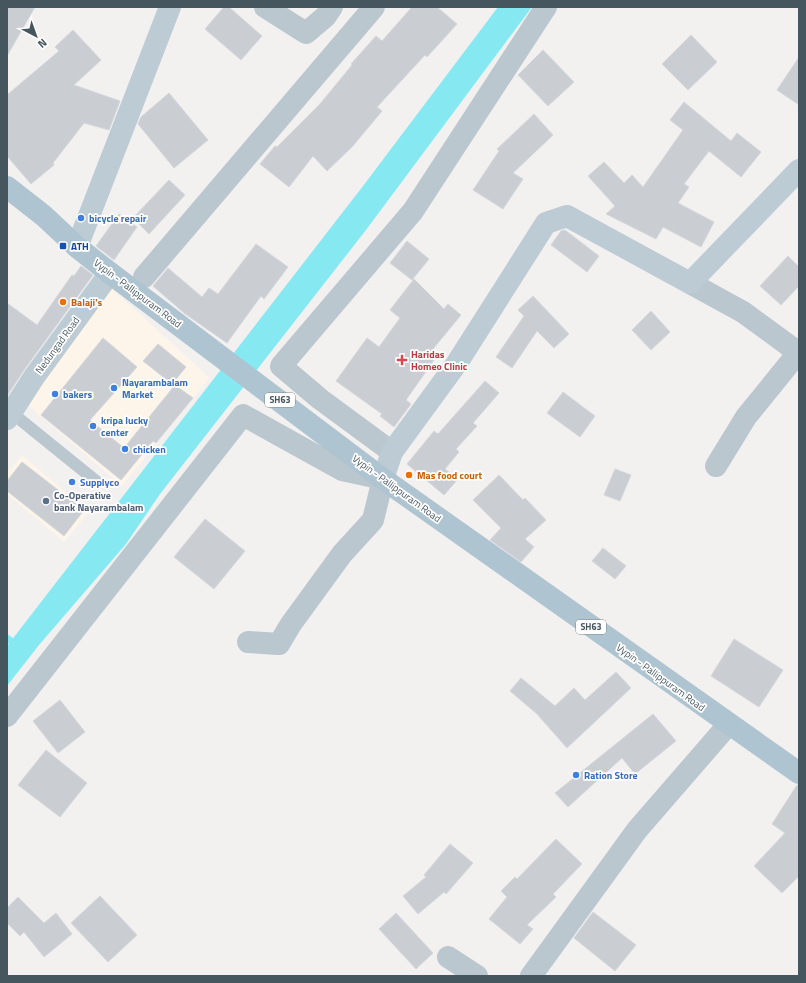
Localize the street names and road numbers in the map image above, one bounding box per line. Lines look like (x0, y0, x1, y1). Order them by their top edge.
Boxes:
street label: Vypin - Pallippuram Road (91, 255, 185, 331)
street label: Nedungad Road (32, 314, 83, 377)
road number: SH63 (265, 393, 295, 407)
street label: Vypin - Pallippuram Road (349, 451, 444, 526)
road number: SH63 (576, 620, 606, 634)
street label: Vypin - Pallippuram Road (613, 640, 708, 715)

